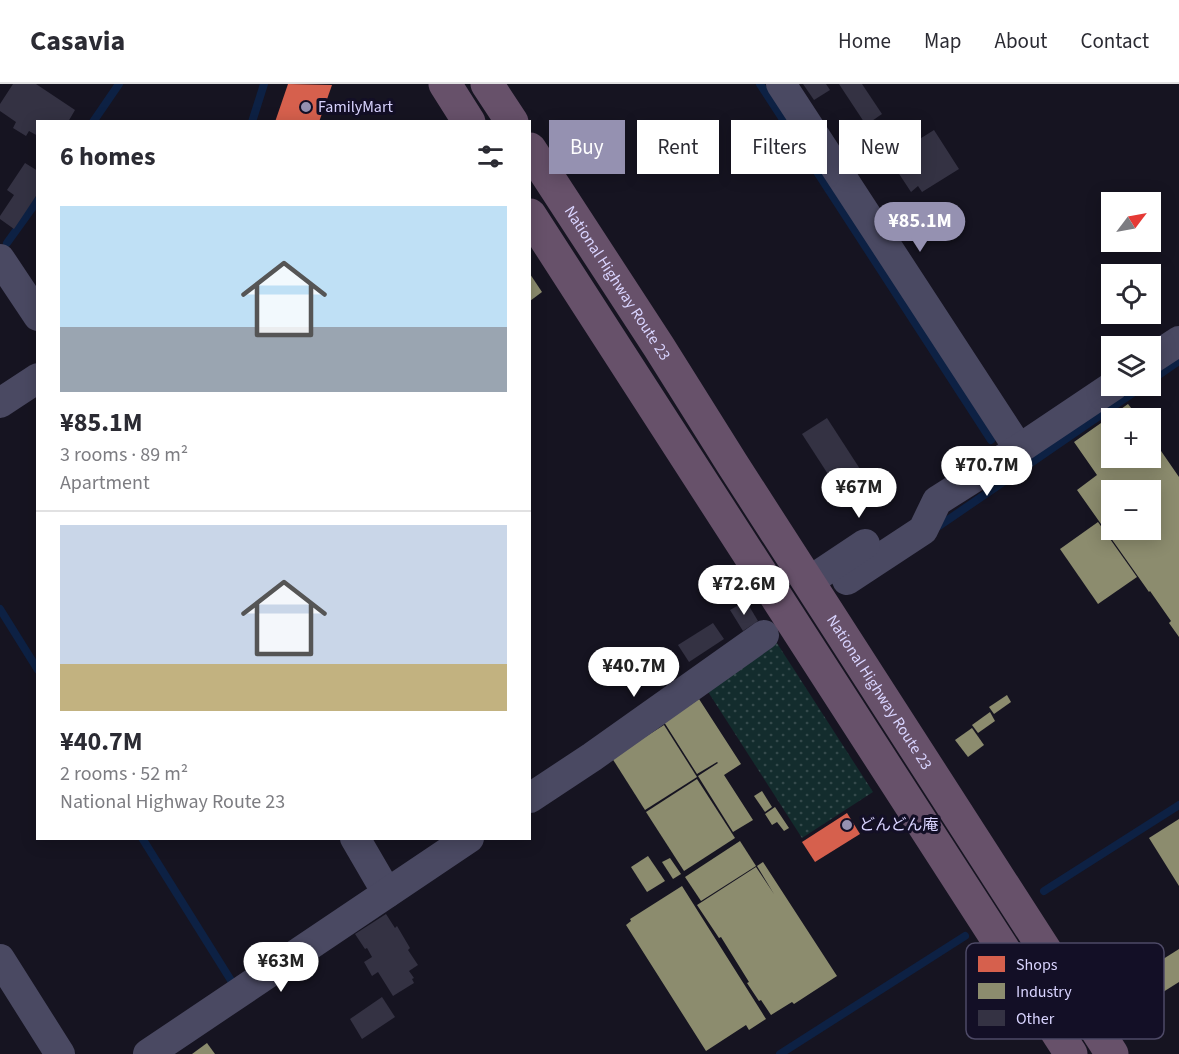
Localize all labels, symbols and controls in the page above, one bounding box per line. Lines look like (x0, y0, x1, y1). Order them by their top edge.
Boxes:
text: Casavia (30, 21, 125, 61)
text: Home (838, 26, 891, 56)
text: Map (924, 26, 962, 56)
text: About (995, 26, 1047, 56)
text: Contact (1080, 26, 1149, 56)
place label: FamilyMart (318, 96, 393, 118)
marker: FamilyMart (299, 100, 313, 114)
chip: Buy (549, 120, 625, 174)
chip: Rent (637, 120, 719, 174)
chip: Filters (731, 120, 827, 174)
chip: New (839, 120, 921, 174)
text: 6 homes (60, 138, 155, 175)
icon: filters (474, 140, 507, 173)
north arrow (1101, 192, 1161, 252)
map controls (1101, 192, 1161, 540)
street label: National Highway Route 23 (559, 202, 676, 365)
pin: ¥85.1M (871, 202, 969, 253)
text: ¥85.1M (888, 207, 952, 235)
icon: home (230, 245, 338, 353)
button: locate (1101, 264, 1161, 324)
button: layers (1101, 336, 1161, 396)
text: ¥85.1M (60, 404, 143, 441)
button: + (1101, 408, 1161, 468)
text: 3 rooms · 89 m² (60, 441, 188, 469)
pin: ¥70.7M (938, 446, 1036, 497)
text: ¥70.7M (955, 451, 1019, 479)
pin: ¥67M (823, 468, 895, 519)
text: Apartment (60, 469, 150, 497)
text: ¥67M (836, 473, 882, 501)
button: − (1101, 480, 1161, 540)
icon: home (230, 564, 338, 672)
pin: ¥72.6M (695, 565, 793, 616)
text: ¥72.6M (712, 570, 776, 598)
street label: National Highway Route 23 (821, 611, 937, 774)
pin: ¥40.7M (585, 647, 683, 698)
text: ¥40.7M (602, 652, 666, 680)
text: ¥40.7M (60, 723, 143, 760)
text: 2 rooms · 52 m² (60, 760, 188, 788)
text: National Highway Route 23 (60, 788, 285, 816)
place label: どんどん庵 (859, 814, 939, 836)
marker: どんどん庵 (840, 818, 854, 832)
pin: ¥63M (245, 942, 317, 993)
legend (966, 943, 1164, 1039)
text: ¥63M (258, 947, 304, 975)
text: Shops (1016, 954, 1058, 976)
text: Industry (1016, 981, 1072, 1003)
text: Other (1016, 1008, 1055, 1030)

